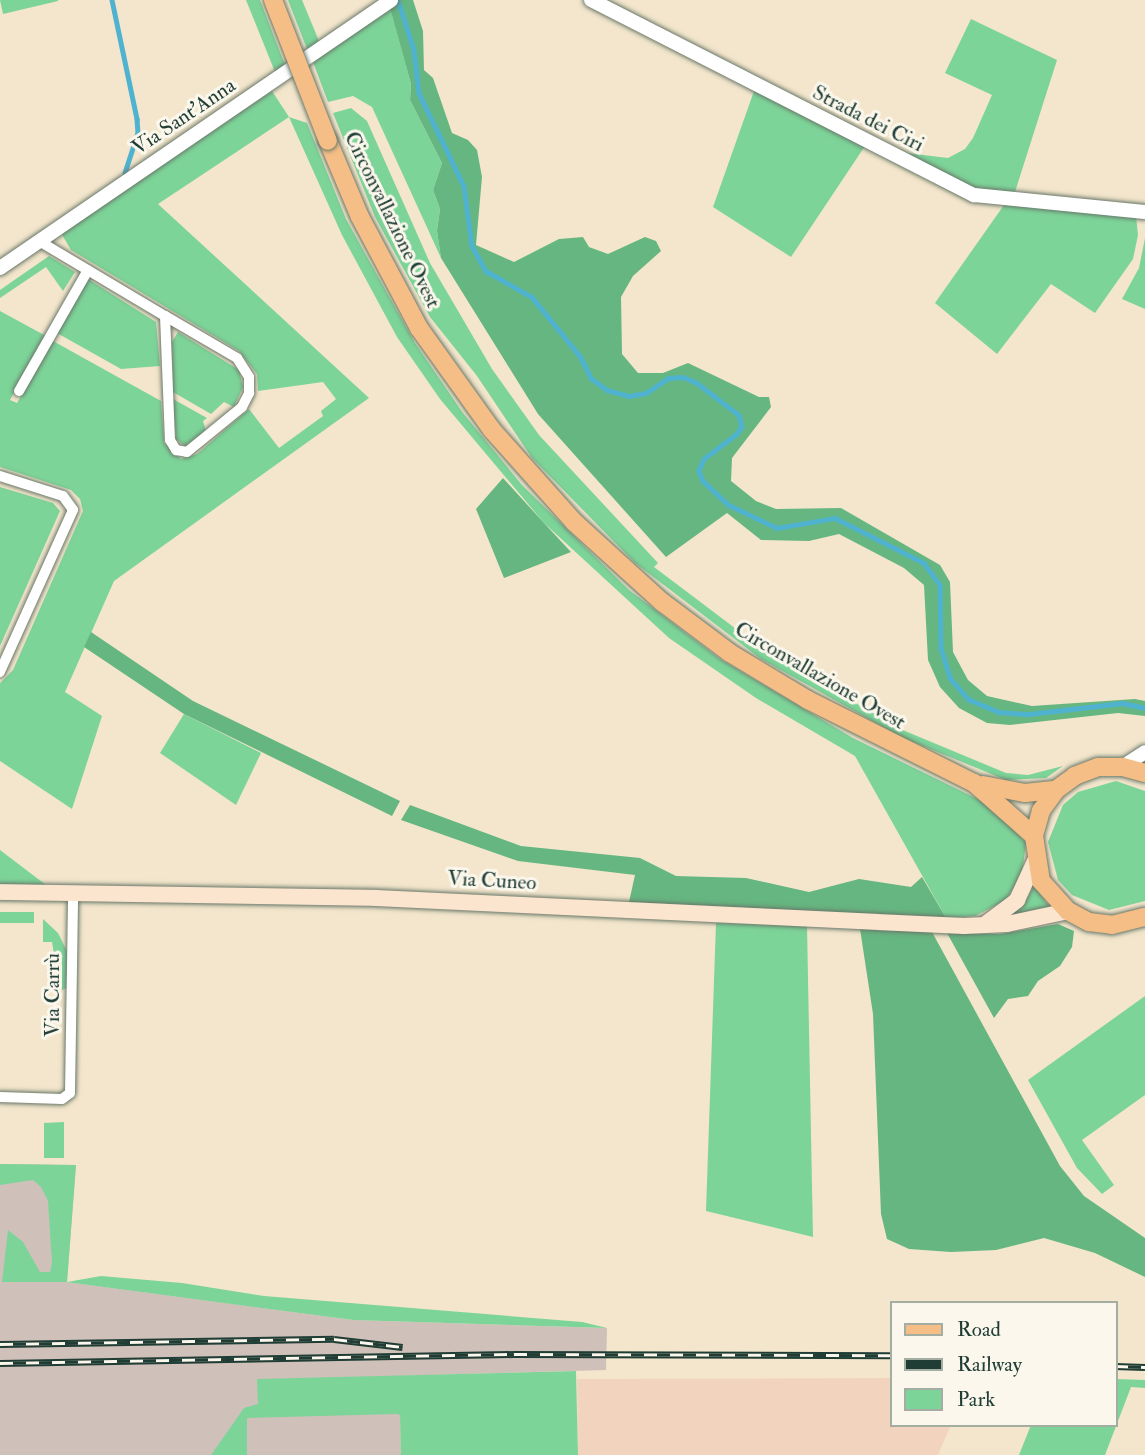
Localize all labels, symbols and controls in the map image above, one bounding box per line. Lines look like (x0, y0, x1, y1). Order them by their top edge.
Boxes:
street label: Via Sant'Anna (127, 73, 241, 161)
street label: Strada dei Ciri (808, 80, 928, 158)
street label: Circonvallazione Ovest (338, 128, 446, 312)
street label: Circonvallazione Ovest (730, 617, 910, 735)
street label: Via Cuneo (447, 866, 537, 896)
street label: Via Carrù (40, 953, 66, 1037)
legend (890, 1301, 1117, 1427)
text: Road (957, 1316, 1001, 1343)
text: Railway (957, 1351, 1022, 1378)
text: Park (957, 1386, 995, 1413)

